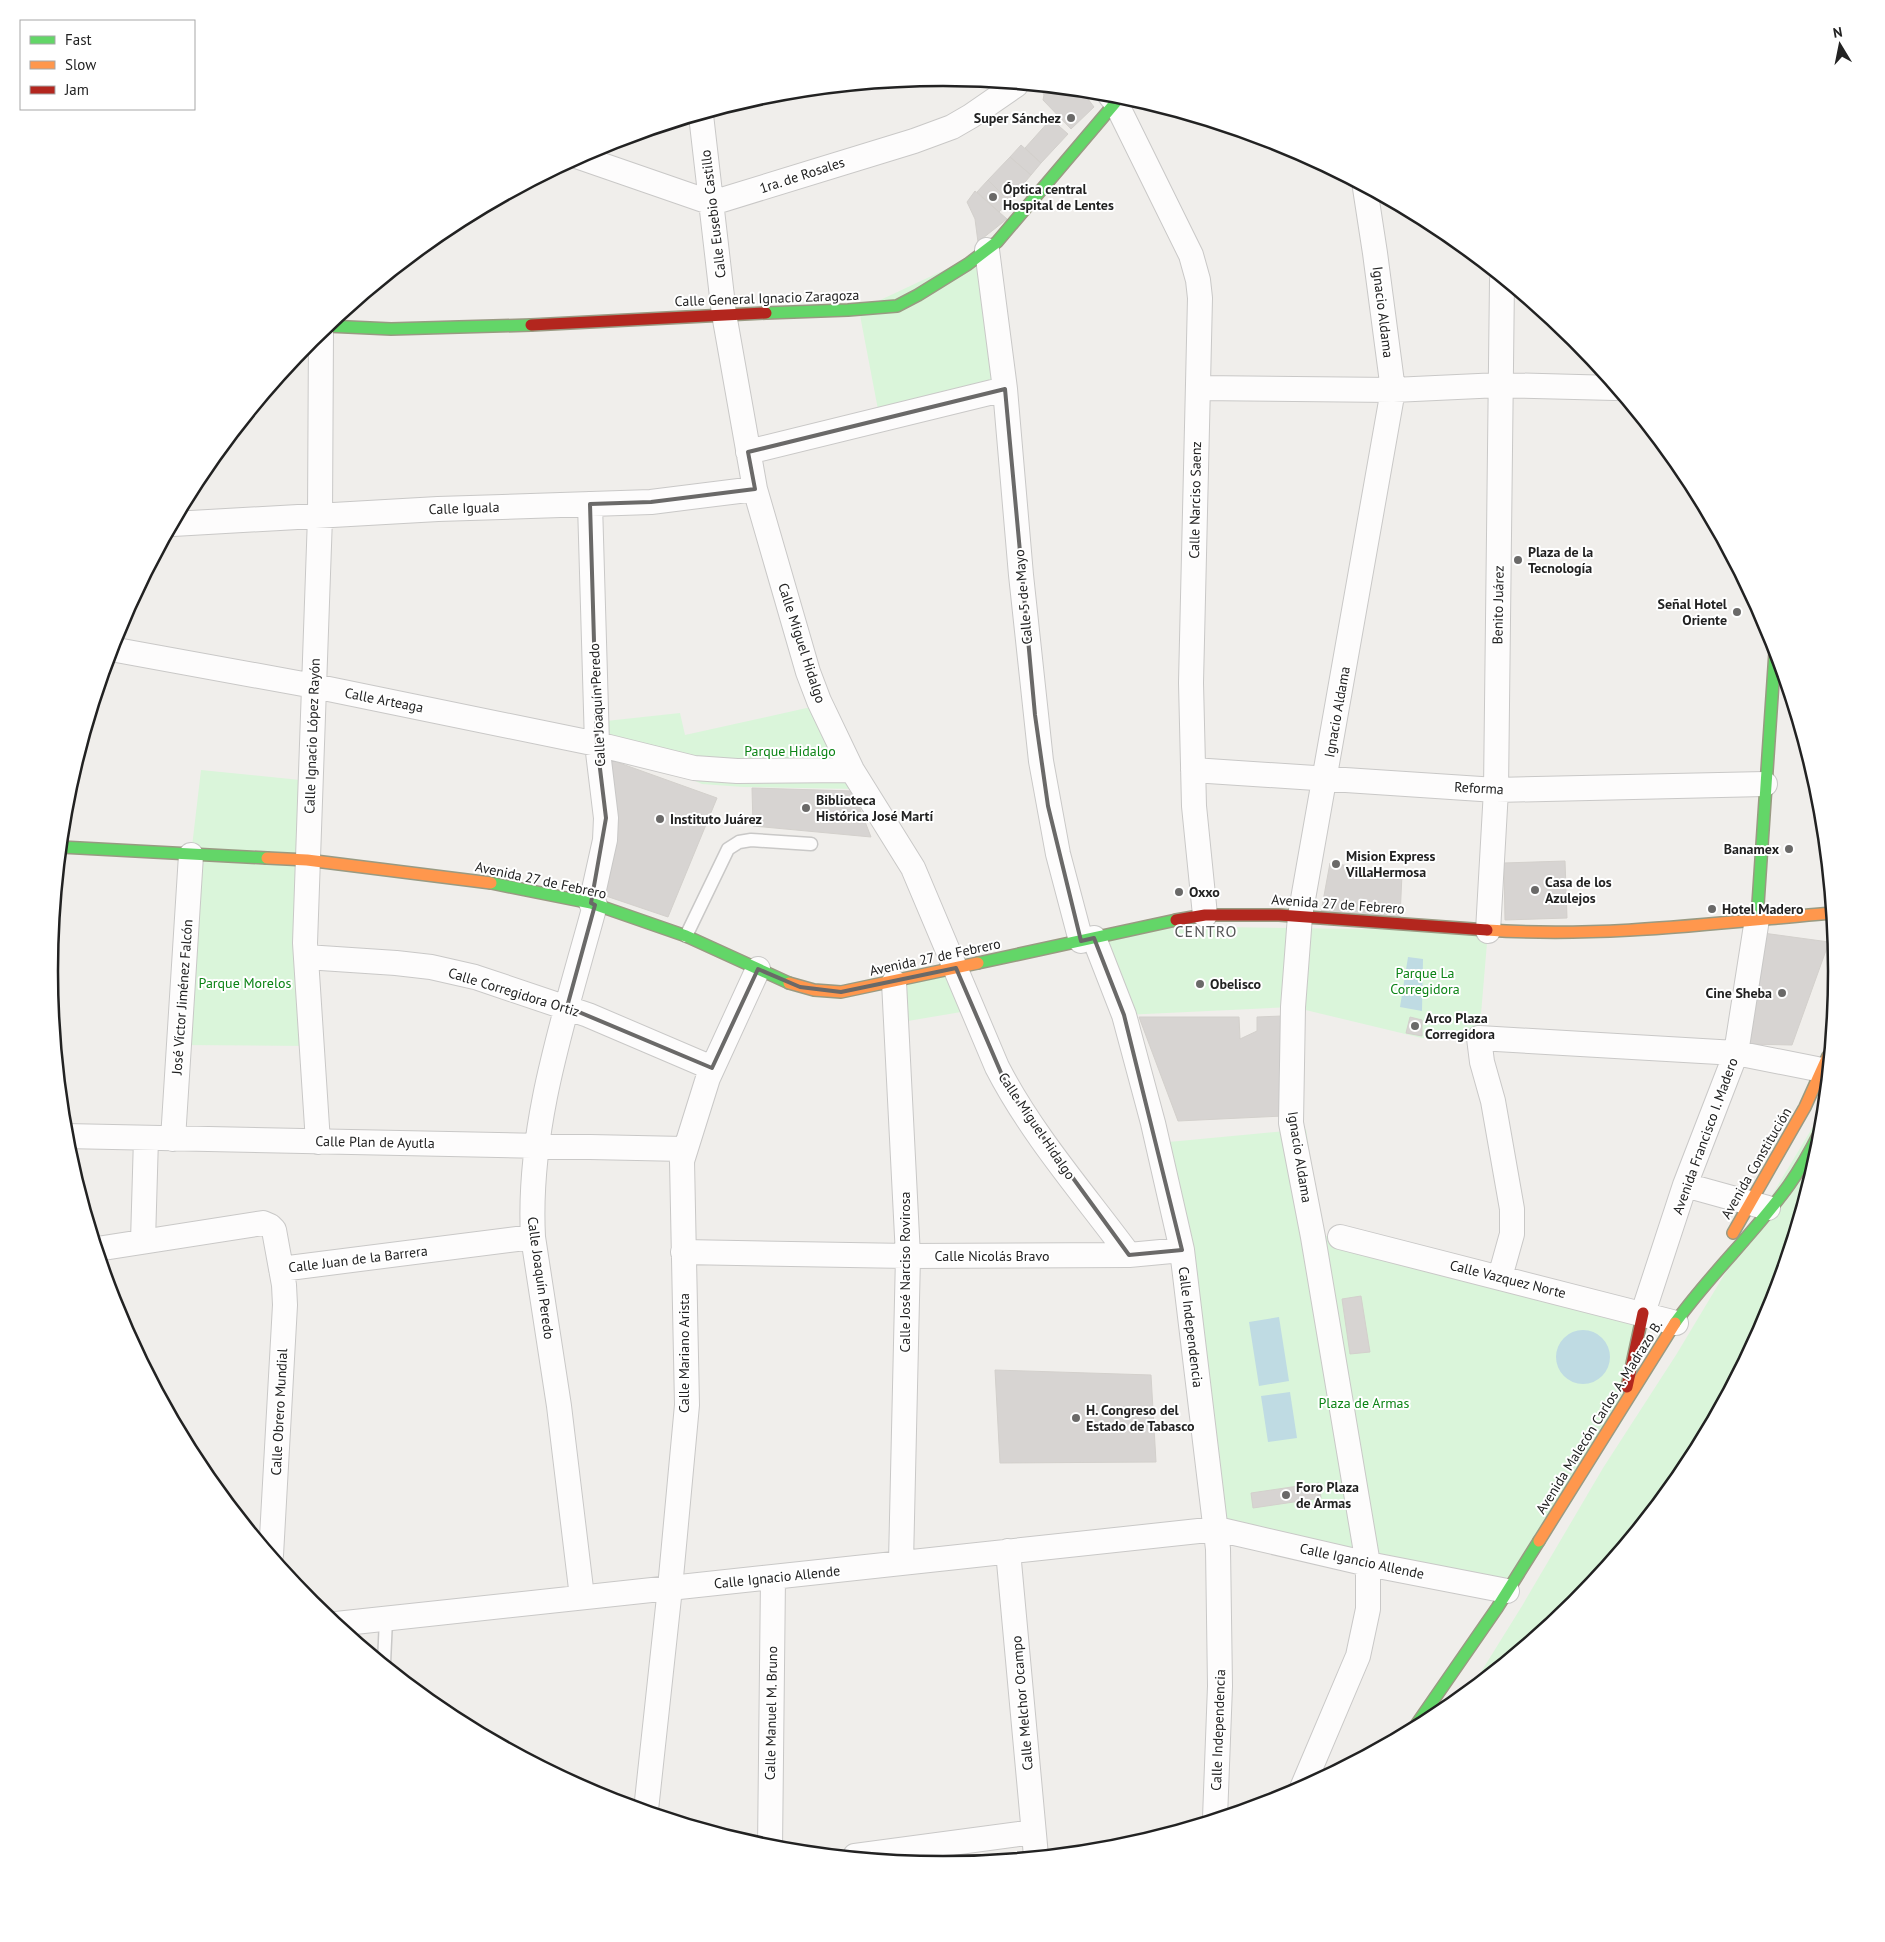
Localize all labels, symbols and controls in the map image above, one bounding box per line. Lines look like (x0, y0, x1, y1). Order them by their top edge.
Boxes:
legend (20, 20, 195, 110)
north arrow (1815, 20, 1865, 70)
text: N (1832, 23, 1844, 42)
text: Fast (65, 30, 92, 49)
text: Slow (65, 55, 96, 74)
text: Jam (64, 80, 89, 99)
place label: Super Sánchez (974, 109, 1061, 127)
marker: Super Sánchez (1065, 112, 1077, 124)
street label: Calle Eusebio Castillo (696, 149, 730, 279)
street label: 1ra. de Rosales (757, 153, 847, 197)
place label: Óptica central Hospital de Lentes (1003, 180, 1114, 214)
marker: Óptica central Hospital de Lentes (987, 191, 999, 203)
street label: Ignacio Aldama (1368, 265, 1398, 359)
street label: Calle General Ignacio Zaragoza (674, 286, 860, 310)
street label: Calle Narciso Saenz (1185, 441, 1205, 559)
street label: Calle Iguala (428, 498, 500, 518)
place label: Plaza de la Tecnología (1528, 543, 1593, 577)
street label: Calle 5 de Mayo (1010, 549, 1036, 645)
marker: Plaza de la Tecnología (1512, 554, 1524, 566)
street label: Benito Juárez (1488, 565, 1508, 645)
street label: Calle Miguel Hidalgo (774, 581, 830, 705)
place label: Señal Hotel Oriente (1658, 595, 1728, 629)
marker: Señal Hotel Oriente (1731, 606, 1743, 618)
street label: Calle Joaquín Peredo (585, 643, 609, 767)
street label: Calle Ignacio López Rayón (300, 658, 324, 814)
street label: Ignacio Aldama (1320, 665, 1354, 759)
street label: Calle Arteaga (343, 684, 425, 716)
park label: Parque Hidalgo (744, 742, 836, 760)
street label: Reforma (1454, 778, 1504, 798)
place label: Biblioteca Histórica José Martí (816, 791, 933, 825)
marker: Biblioteca Histórica José Martí (800, 802, 812, 814)
place label: Instituto Juárez (670, 810, 762, 828)
marker: Instituto Juárez (654, 813, 666, 825)
place label: Banamex (1724, 840, 1780, 858)
marker: Banamex (1783, 843, 1795, 855)
place label: Mision Express VillaHermosa (1345, 847, 1435, 881)
street label: Avenida 27 de Febrero (474, 857, 608, 903)
marker: Mision Express VillaHermosa (1330, 858, 1342, 870)
place label: Casa de los Azulejos (1545, 873, 1612, 907)
place label: Oxxo (1189, 883, 1220, 901)
marker: Casa de los Azulejos (1529, 884, 1541, 896)
marker: Oxxo (1173, 886, 1185, 898)
street label: Avenida 27 de Febrero (1271, 890, 1405, 918)
place label: Hotel Madero (1722, 900, 1804, 918)
marker: Hotel Madero (1706, 903, 1718, 915)
street label: José Víctor Jiménez Falcón (168, 919, 196, 1076)
district label: CENTRO (1174, 921, 1238, 941)
street label: Avenida 27 de Febrero (868, 934, 1002, 980)
street label: Calle Corregidora Ortiz (446, 963, 582, 1021)
park label: Parque La Corregidora (1390, 964, 1460, 998)
park label: Parque Morelos (199, 974, 292, 992)
place label: Obelisco (1210, 975, 1262, 993)
marker: Obelisco (1194, 978, 1206, 990)
place label: Cine Sheba (1706, 984, 1772, 1002)
marker: Cine Sheba (1776, 987, 1788, 999)
place label: Arco Plaza Corregidora (1425, 1009, 1495, 1043)
marker: Arco Plaza Corregidora (1409, 1020, 1421, 1032)
street label: Avenida Francisco I. Madero (1668, 1055, 1742, 1217)
street label: Calle Miguel Hidalgo (995, 1069, 1079, 1183)
street label: Avenida Constitución (1717, 1104, 1795, 1222)
street label: Ignacio Aldama (1284, 1110, 1316, 1204)
street label: Calle Plan de Ayutla (315, 1132, 435, 1152)
street label: Calle José Narciso Rovirosa (896, 1191, 914, 1352)
street label: Calle Joaquín Peredo (523, 1215, 559, 1341)
street label: Calle Juan de la Barrera (287, 1242, 429, 1276)
street label: Calle Nicolás Bravo (934, 1247, 1050, 1265)
street label: Calle Vazquez Norte (1448, 1256, 1568, 1302)
street label: Calle Independencia (1175, 1265, 1207, 1389)
street label: Calle Mariano Arista (675, 1293, 693, 1413)
street label: Avenida Malecón Carlos A. Madrazo B. (1532, 1317, 1666, 1517)
street label: Calle Obrero Mundial (267, 1348, 291, 1476)
park label: Plaza de Armas (1319, 1394, 1410, 1412)
place label: H. Congreso del Estado de Tabasco (1086, 1401, 1195, 1435)
marker: H. Congreso del Estado de Tabasco (1070, 1412, 1082, 1424)
place label: Foro Plaza de Armas (1296, 1478, 1359, 1512)
marker: Foro Plaza de Armas (1280, 1489, 1292, 1501)
street label: Calle Igancio Allende (1298, 1539, 1426, 1583)
street label: Calle Ignacio Allende (713, 1561, 841, 1593)
street label: Calle Melchor Ocampo (1007, 1635, 1037, 1771)
street label: Calle Manuel M. Bruno (761, 1646, 781, 1780)
street label: Calle Independencia (1207, 1669, 1229, 1791)

